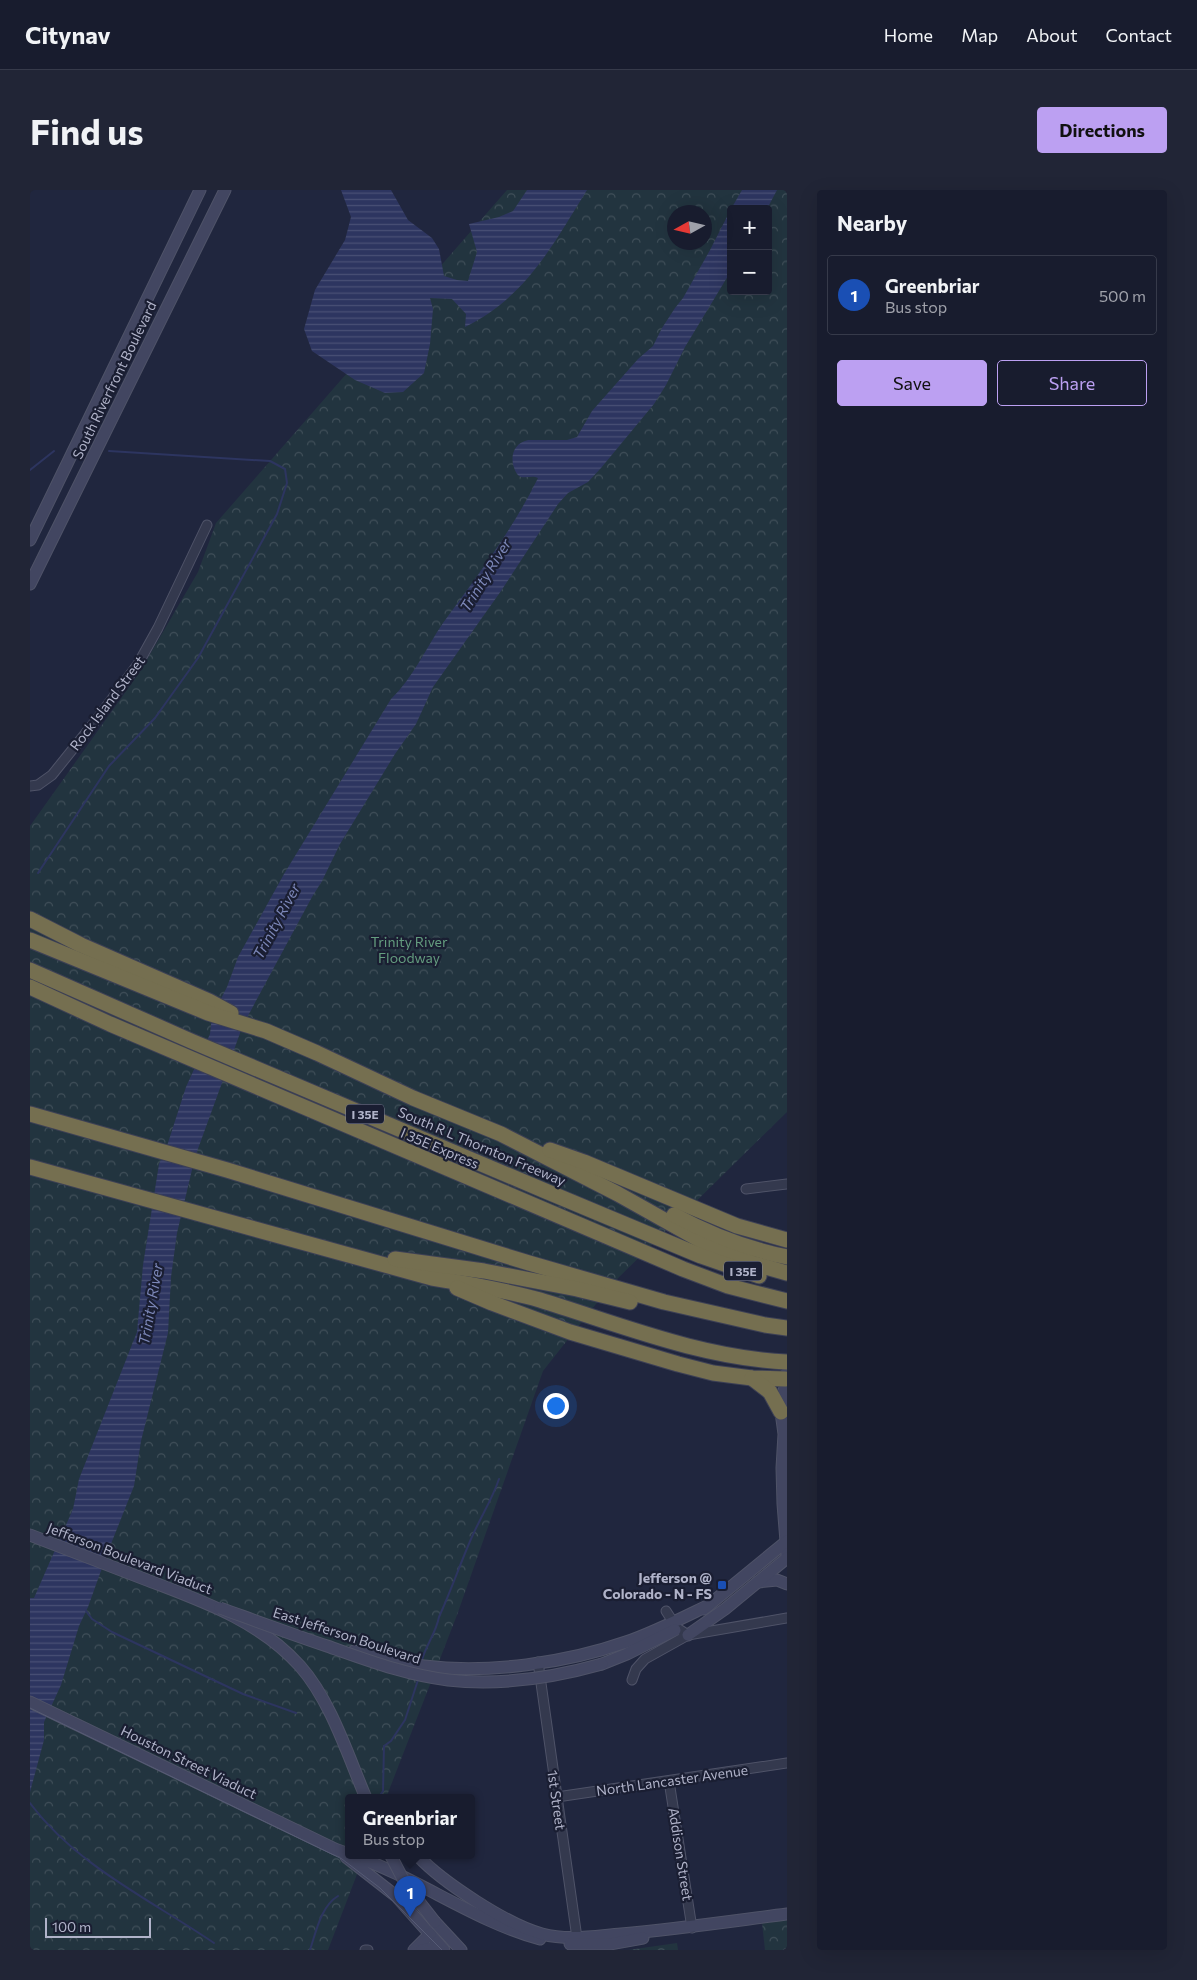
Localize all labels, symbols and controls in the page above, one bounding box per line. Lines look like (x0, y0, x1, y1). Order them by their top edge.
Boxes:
text: Citynav (25, 20, 111, 49)
text: Home (884, 24, 933, 46)
text: Map (961, 24, 998, 46)
text: About (1026, 24, 1078, 46)
text: Contact (1106, 24, 1172, 46)
button: Directions (1037, 107, 1167, 153)
text: Find us (30, 109, 144, 152)
north arrow (667, 205, 712, 250)
map controls (727, 205, 772, 295)
button: + (727, 205, 772, 250)
text: Nearby (837, 210, 907, 235)
button: − (727, 250, 772, 295)
text: Greenbriar (885, 274, 980, 297)
text: 1 (850, 286, 858, 305)
text: 500 m (1099, 286, 1146, 305)
text: Bus stop (885, 297, 947, 316)
street label: South Riverfront Boulevard (68, 298, 160, 462)
button: Save (837, 360, 987, 406)
button: Share (997, 360, 1147, 406)
water label: Trinity River (455, 534, 515, 615)
street label: Rock Island Street (66, 652, 148, 754)
water label: Trinity River (249, 879, 304, 962)
park label: Trinity River Floodway (370, 933, 448, 966)
street label: South R L Thornton Freeway (396, 1103, 568, 1189)
road number: I 35E (346, 1104, 384, 1124)
street label: I 35E Express (398, 1124, 482, 1172)
water label: Trinity River (134, 1261, 166, 1346)
road number: I 35E (724, 1262, 762, 1280)
your location (543, 1393, 569, 1419)
street label: Jefferson Boulevard Viaduct (45, 1519, 215, 1597)
place label: Jefferson @ Colorado - N - FS (603, 1569, 713, 1602)
marker: Jefferson @ Colorado - N - FS (716, 1579, 728, 1591)
street label: East Jefferson Boulevard (271, 1603, 423, 1667)
street label: Houston Street Viaduct (118, 1722, 260, 1802)
street label: North Lancaster Avenue (595, 1761, 749, 1799)
street label: 1st Street (544, 1769, 570, 1831)
popup (345, 1794, 475, 1859)
text: Greenbriar (363, 1806, 457, 1829)
street label: Addison Street (665, 1806, 697, 1902)
text: Bus stop (363, 1829, 425, 1848)
pin: 1 (394, 1876, 426, 1917)
scale bar (45, 1915, 151, 1938)
text: 100 m (52, 1918, 91, 1935)

